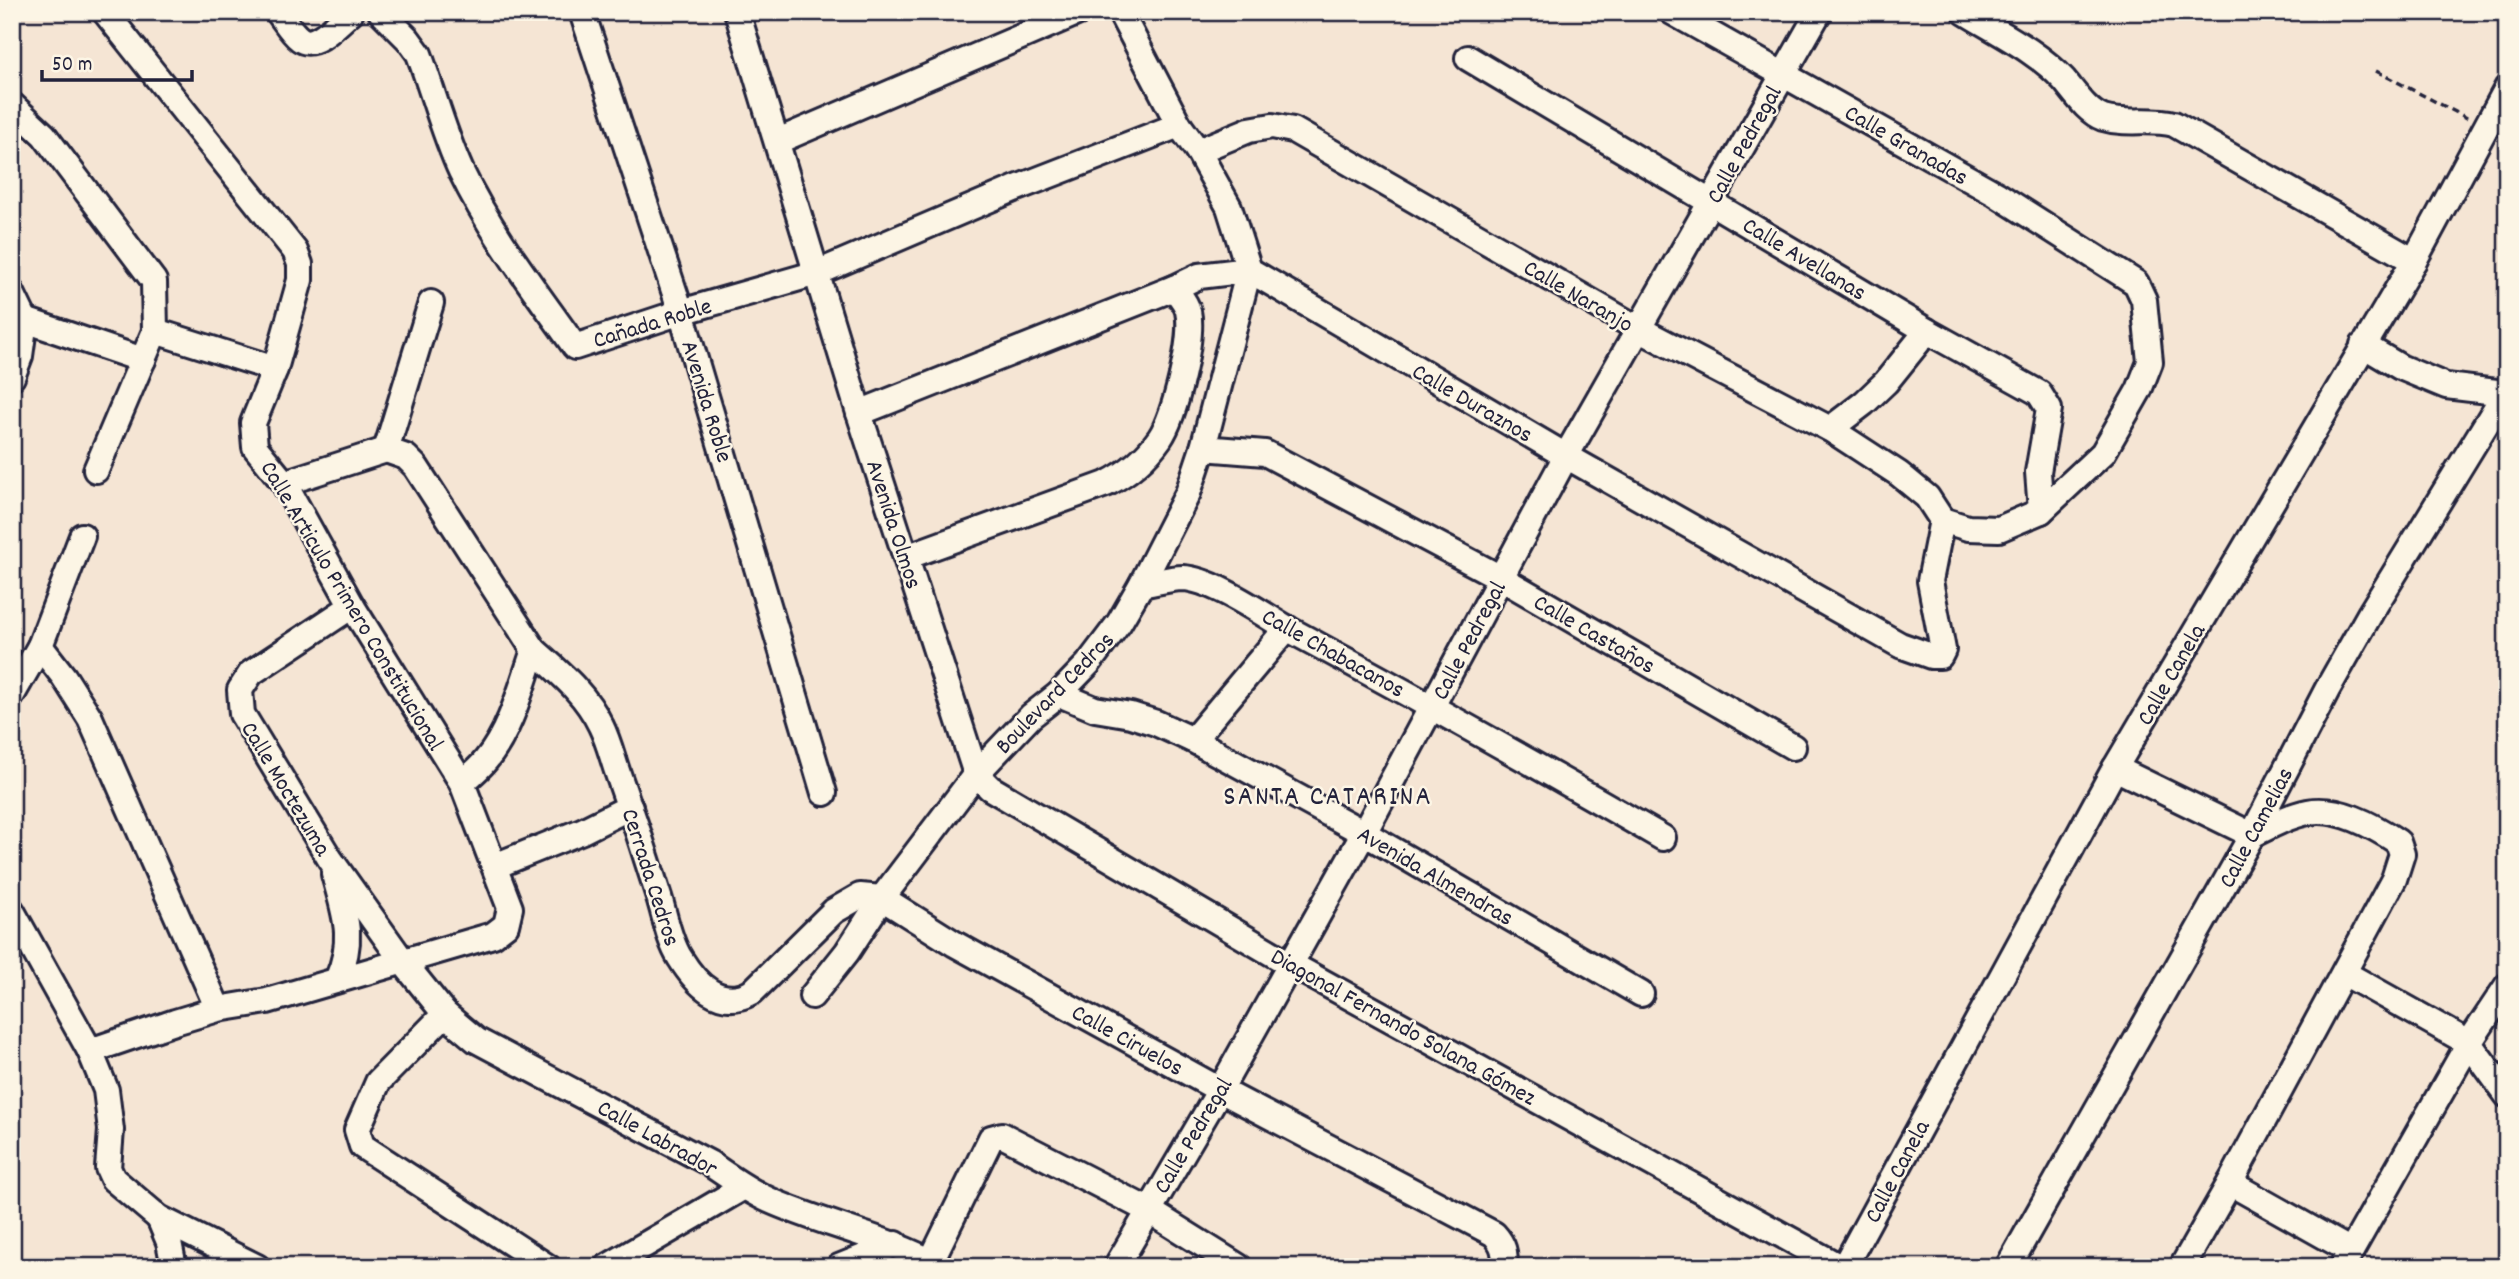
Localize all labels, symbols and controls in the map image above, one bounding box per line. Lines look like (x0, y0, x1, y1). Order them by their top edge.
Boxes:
scale bar (42, 38, 192, 82)
text: 50 m (52, 51, 92, 81)
street label: Calle Pedregal (1699, 80, 1792, 211)
street label: Calle Granadas (1837, 97, 1974, 196)
street label: Calle Avellanas (1735, 210, 1872, 311)
street label: Calle Naranjo (1516, 252, 1639, 343)
street label: Cañada Roble (589, 291, 716, 359)
street label: Avenida Roble (670, 337, 740, 467)
street label: Calle Duraznos (1405, 356, 1538, 453)
street label: Calle Articulo Primero Constitucional (250, 455, 451, 758)
street label: Avenida Olmos (855, 456, 929, 594)
street label: Calle Pedregal (1425, 576, 1516, 707)
street label: Calle Castaños (1526, 587, 1661, 684)
street label: Calle Chabacanos (1255, 601, 1410, 708)
street label: Calle Canela (2130, 618, 2216, 733)
street label: Boulevard Cedros (989, 625, 1124, 763)
street label: Calle Moctezuma (231, 716, 338, 864)
street label: Calle Camelias (2212, 762, 2304, 895)
district label: SANTA CATARINA (1223, 779, 1433, 819)
street label: Cerrada Cedros (611, 805, 687, 951)
street label: Avenida Almendras (1350, 819, 1519, 936)
street label: Diagonal Fernando Solana Gómez (1264, 941, 1541, 1116)
street label: Calle Ciruelos (1064, 997, 1189, 1086)
street label: Calle Pedregal (1146, 1072, 1243, 1201)
street label: Calle Labrador (590, 1093, 723, 1187)
street label: Calle Canela (1857, 1114, 1940, 1230)

